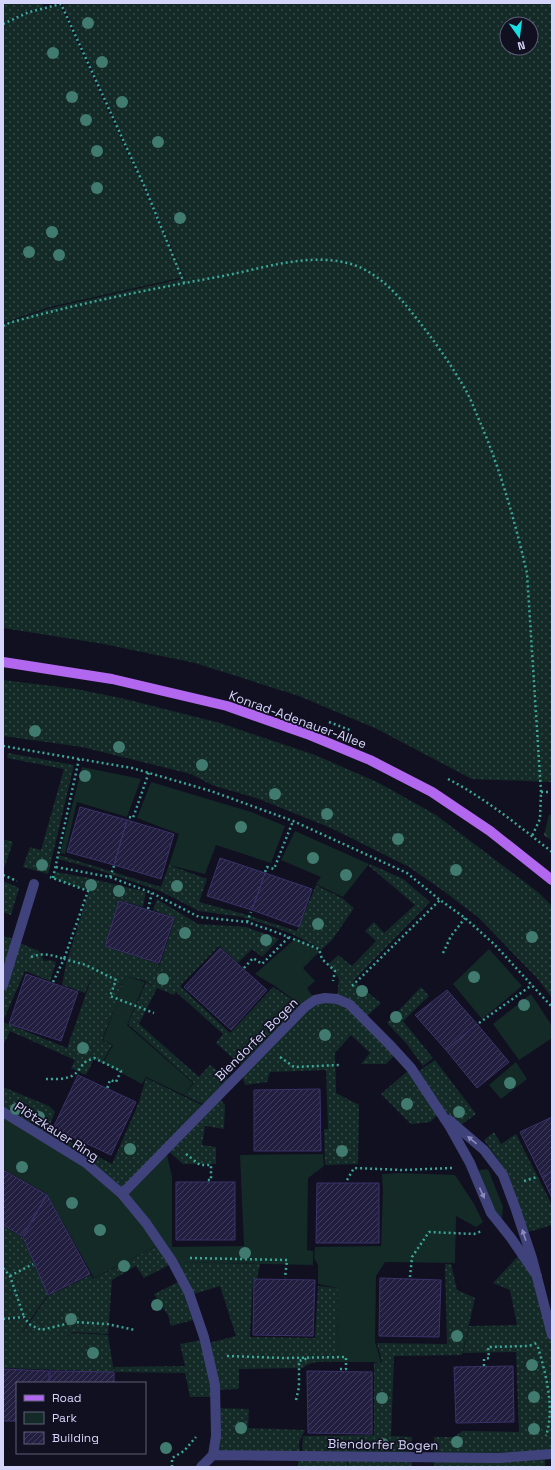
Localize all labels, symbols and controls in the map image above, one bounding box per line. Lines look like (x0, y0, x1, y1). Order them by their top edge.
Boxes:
north arrow (499, 16, 539, 56)
text: N (516, 38, 527, 53)
street label: Konrad-Adenauer-Allee (227, 687, 369, 752)
street label: Biendorfer Bogen (211, 994, 302, 1085)
street label: Plötzkauer Ring (11, 1098, 102, 1165)
one-way arrow (467, 1136, 478, 1145)
one-way arrow (479, 1188, 485, 1199)
one-way arrow (521, 1229, 527, 1241)
legend (16, 1382, 146, 1454)
text: Road (52, 1390, 81, 1406)
text: Park (52, 1410, 77, 1426)
text: Building (52, 1430, 99, 1446)
street label: Biendorfer Bogen (327, 1435, 439, 1454)

